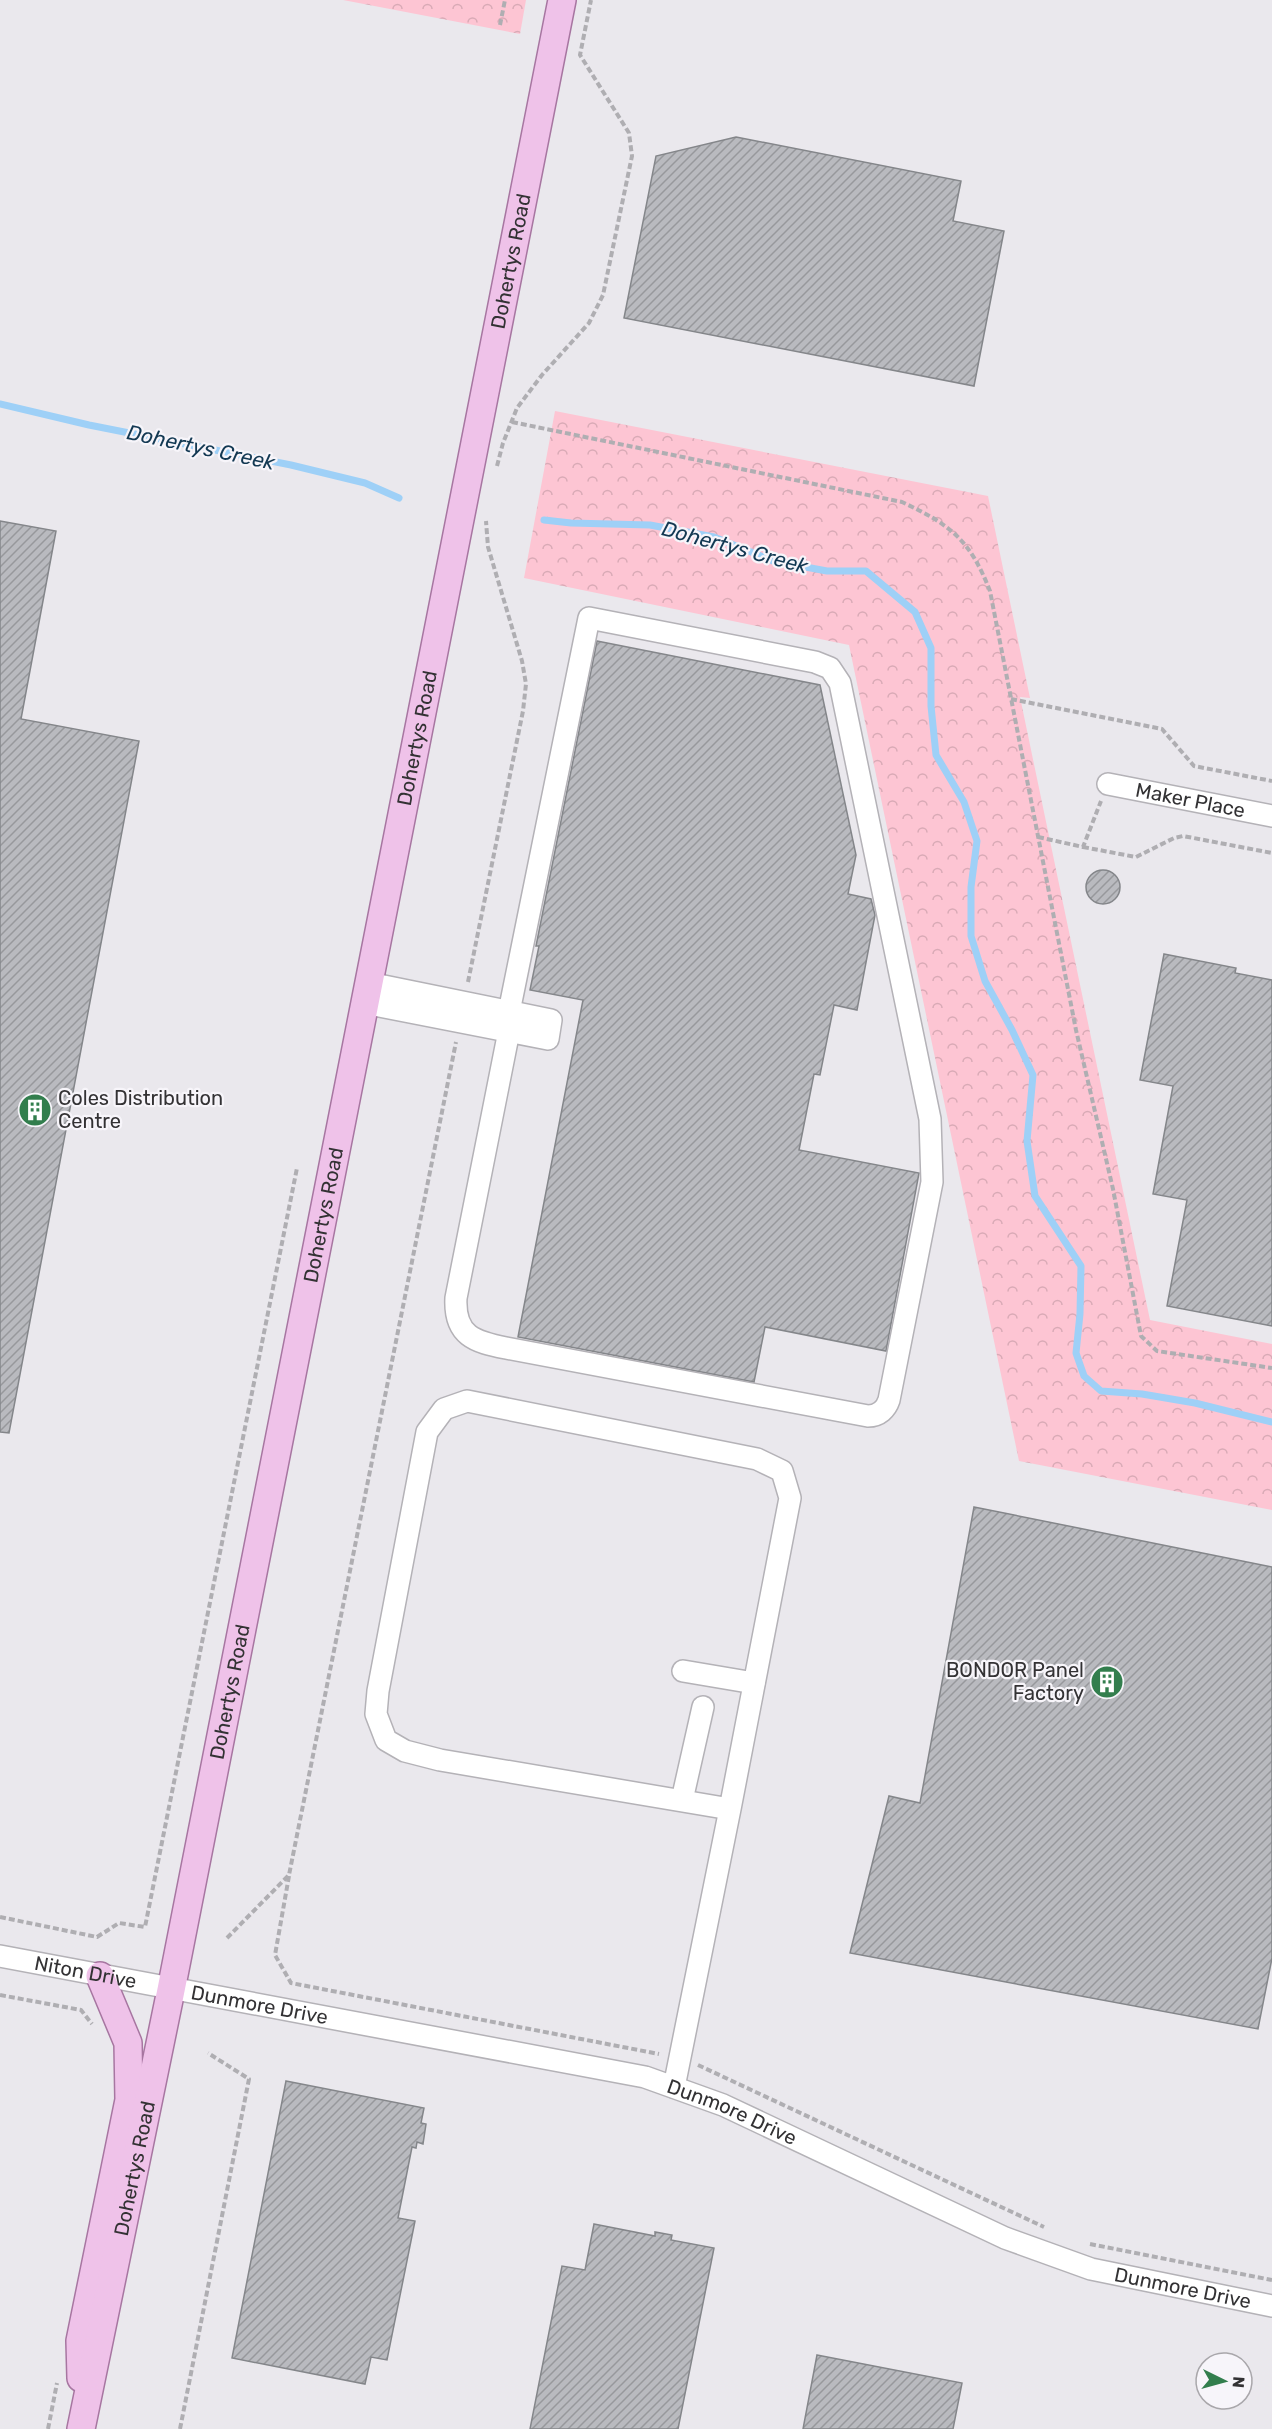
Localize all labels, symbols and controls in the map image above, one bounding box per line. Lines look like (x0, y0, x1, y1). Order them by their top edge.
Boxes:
street label: Dohertys Road (486, 191, 536, 331)
water label: Dohertys Creek (125, 419, 278, 475)
water label: Dohertys Creek (659, 515, 812, 579)
street label: Dohertys Road (392, 668, 442, 808)
street label: Maker Place (1134, 778, 1247, 822)
place label: Coles Distribution Centre (58, 1086, 223, 1133)
building icon: Coles Distribution Centre (17, 1092, 53, 1128)
street label: Dohertys Road (298, 1145, 348, 1285)
street label: Dohertys Road (205, 1622, 255, 1762)
place label: BONDOR Panel Factory (946, 1658, 1084, 1705)
building icon: BONDOR Panel Factory (1089, 1664, 1125, 1700)
street label: Niton Drive (33, 1951, 138, 1993)
street label: Dunmore Drive (189, 1980, 330, 2029)
street label: Dunmore Drive (664, 2074, 801, 2150)
street label: Dohertys Road (109, 2099, 160, 2238)
street label: Dunmore Drive (1112, 2262, 1253, 2313)
north arrow (1194, 2351, 1254, 2411)
text: N (1228, 2376, 1248, 2389)

